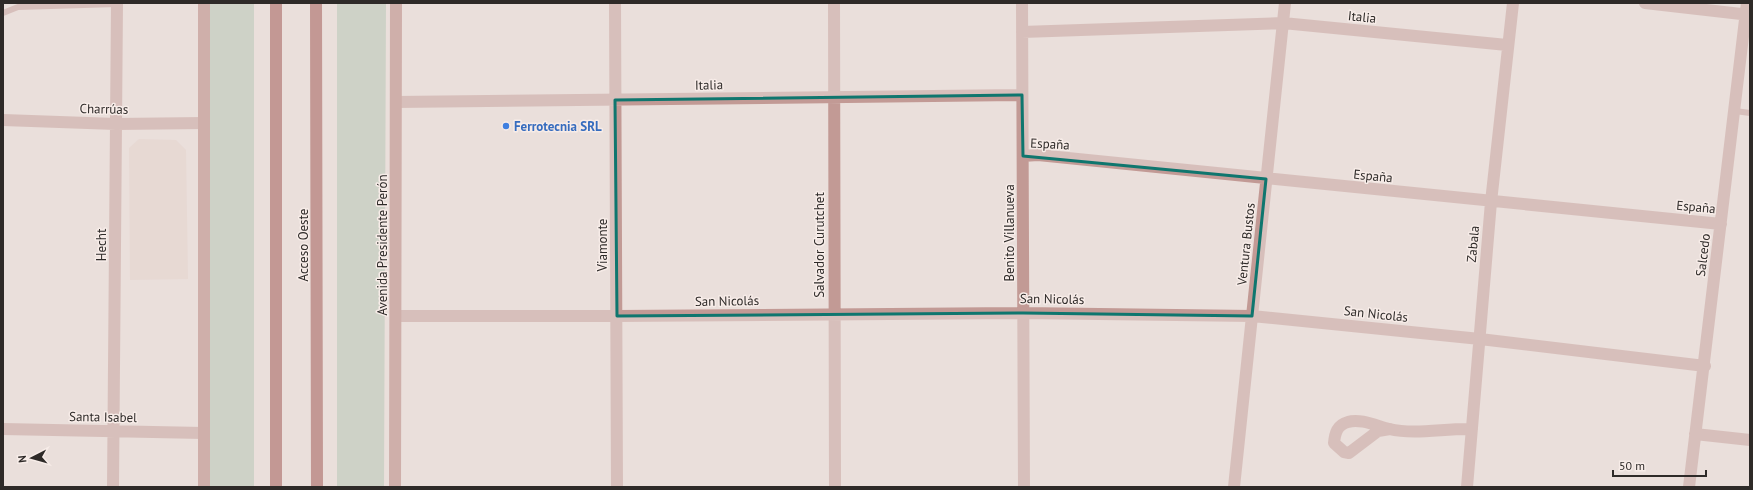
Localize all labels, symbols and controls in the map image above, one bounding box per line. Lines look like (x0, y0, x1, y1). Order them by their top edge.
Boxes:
street label: Italia (1347, 7, 1377, 27)
street label: Italia (695, 76, 723, 94)
street label: Charrúas (79, 100, 129, 118)
place label: Ferrotecnia SRL (514, 118, 602, 135)
marker: Ferrotecnia SRL (501, 121, 511, 131)
street label: España (1030, 134, 1070, 154)
street label: España (1352, 165, 1394, 187)
street label: Avenida Presidente Perón (374, 174, 391, 316)
street label: Benito Villanueva (1001, 184, 1018, 282)
street label: Salvador Curutchet (811, 192, 828, 298)
street label: España (1676, 197, 1716, 217)
street label: Ventura Bustos (1233, 202, 1259, 287)
street label: Acceso Oeste (295, 209, 312, 281)
street label: Viamonte (594, 219, 611, 272)
street label: Zabala (1463, 225, 1483, 263)
street label: Hecht (93, 228, 110, 261)
street label: Salcedo (1692, 232, 1714, 278)
street label: San Nicolás (1020, 290, 1084, 308)
street label: San Nicolás (695, 292, 759, 310)
street label: San Nicolás (1343, 302, 1409, 326)
street label: Santa Isabel (69, 408, 137, 426)
north arrow (12, 438, 52, 478)
scale bar (1613, 452, 1706, 478)
text: N (15, 455, 29, 463)
text: 50 m (1619, 458, 1645, 473)

